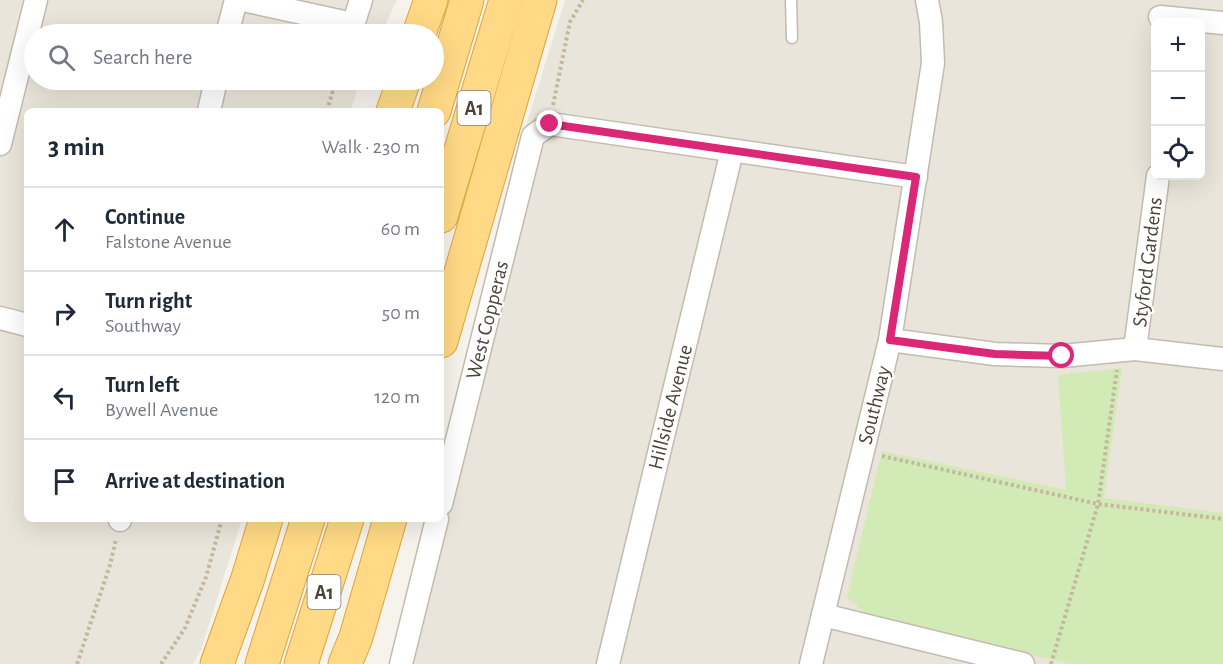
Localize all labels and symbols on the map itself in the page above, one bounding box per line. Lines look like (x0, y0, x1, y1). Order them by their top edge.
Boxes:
road number: A1 (458, 91, 490, 125)
route end (536, 110, 562, 136)
street label: Styford Gardens (1129, 196, 1166, 328)
street label: West Copperas (463, 259, 512, 382)
route start (1048, 342, 1074, 368)
street label: Hillside Avenue (645, 343, 696, 472)
street label: Southway (855, 364, 894, 446)
road number: A1 (308, 575, 340, 609)

